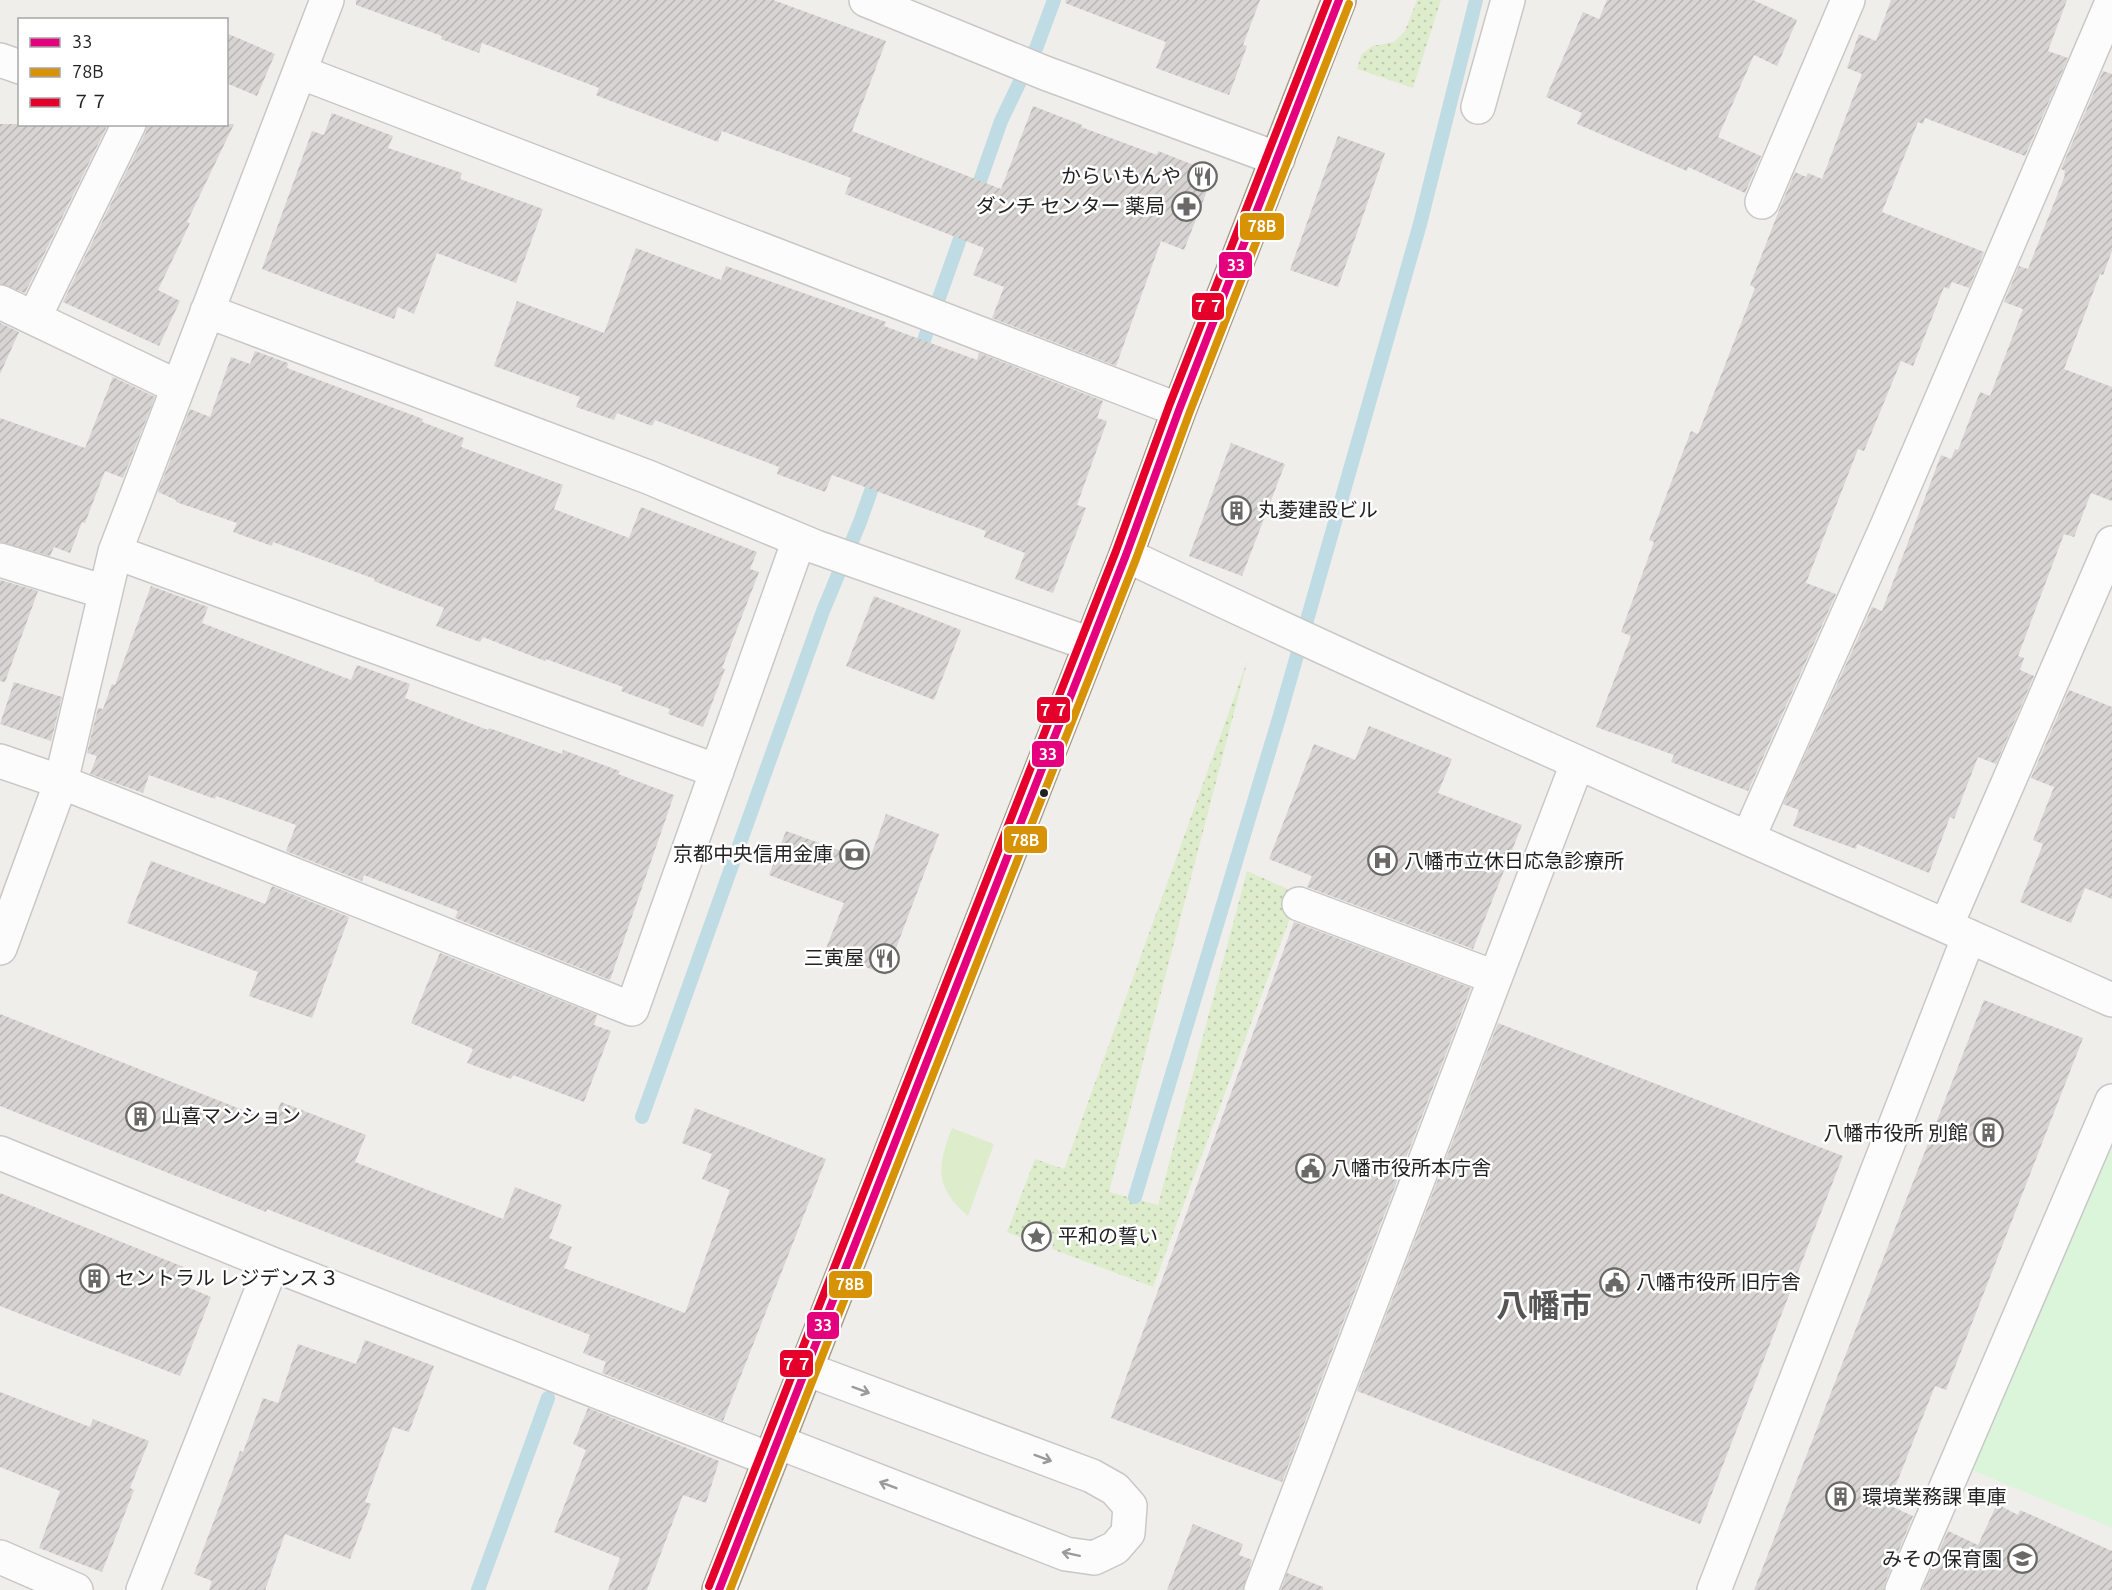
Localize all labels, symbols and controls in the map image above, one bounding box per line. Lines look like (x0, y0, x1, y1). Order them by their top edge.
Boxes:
legend (18, 18, 228, 126)
text: 33 (72, 31, 92, 51)
text: 78B (72, 61, 104, 81)
text: ７７ (72, 91, 108, 111)
restaurant icon: からいもんや (1186, 160, 1218, 192)
place label: からいもんや (1061, 164, 1181, 187)
pharmacy icon: ダンチ センター 薬局 (1170, 190, 1202, 222)
place label: ダンチ センター 薬局 (976, 194, 1165, 217)
line badge: 78B (1239, 212, 1285, 241)
text: 78B (1248, 217, 1276, 235)
line badge: 33 (1218, 251, 1253, 279)
text: 33 (1227, 256, 1245, 274)
line badge: ７７ (1191, 292, 1225, 321)
text: ７７ (1192, 297, 1224, 315)
building icon: 丸菱建設ビル (1221, 494, 1253, 526)
place label: 丸菱建設ビル (1258, 498, 1378, 521)
line badge: ７７ (1036, 696, 1071, 724)
text: ７７ (1037, 701, 1069, 719)
line badge: 33 (1031, 740, 1065, 768)
text: 33 (1039, 745, 1057, 763)
unlabelled marker (1038, 787, 1050, 799)
line badge: 78B (1003, 825, 1048, 854)
text: 78B (1011, 831, 1039, 849)
bank icon: 京都中央信用金庫 (838, 838, 870, 870)
place label: 京都中央信用金庫 (673, 842, 833, 865)
hospital icon: 八幡市立休日応急診療所 (1367, 845, 1399, 877)
place label: 八幡市立休日応急診療所 (1404, 849, 1624, 872)
restaurant icon: 三寅屋 (869, 942, 901, 974)
place label: 三寅屋 (804, 946, 864, 969)
building icon: 山喜マンション (124, 1100, 156, 1132)
place label: 山喜マンション (161, 1104, 301, 1127)
building icon: 八幡市役所 別館 (1973, 1117, 2005, 1149)
place label: 八幡市役所 別館 (1823, 1121, 1968, 1144)
public building icon: 八幡市役所本庁舎 (1294, 1152, 1326, 1184)
place label: 八幡市役所本庁舎 (1331, 1156, 1491, 1179)
place icon: 平和の誓い (1021, 1220, 1053, 1252)
place label: 平和の誓い (1058, 1224, 1158, 1247)
building icon: セントラル レジデンス３ (78, 1262, 110, 1294)
place label: セントラル レジデンス３ (115, 1266, 339, 1289)
public building icon: 八幡市役所 旧庁舎 (1599, 1266, 1631, 1298)
line badge: 78B (828, 1270, 873, 1299)
place label: 八幡市役所 旧庁舎 (1636, 1270, 1801, 1293)
text: 78B (836, 1275, 864, 1293)
district label: 八幡市 (1496, 1287, 1592, 1323)
line badge: 33 (806, 1311, 840, 1340)
text: 33 (814, 1316, 832, 1334)
line badge: ７７ (779, 1349, 814, 1378)
text: ７７ (780, 1355, 812, 1373)
one-way arrow (851, 1385, 870, 1396)
one-way arrow (1034, 1453, 1052, 1464)
one-way arrow (880, 1479, 898, 1490)
building icon: 環境業務課 車庫 (1825, 1481, 1857, 1513)
place label: 環境業務課 車庫 (1862, 1485, 2007, 1508)
school or university icon: みその保育園 (2007, 1543, 2039, 1575)
place label: みその保育園 (1882, 1547, 2002, 1570)
one-way arrow (1061, 1548, 1081, 1559)

